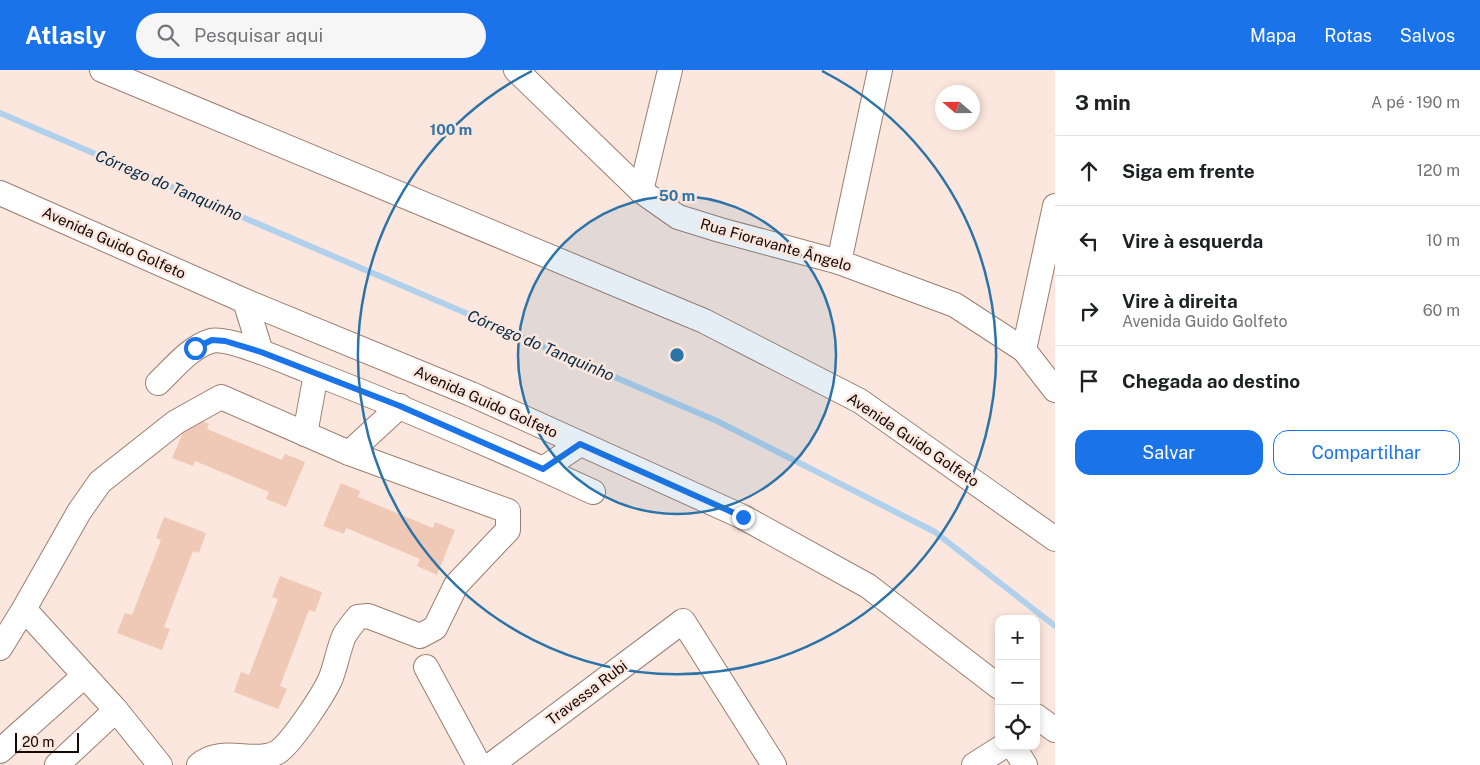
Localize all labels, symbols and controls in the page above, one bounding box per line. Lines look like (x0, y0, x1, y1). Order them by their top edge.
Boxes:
search box (136, 13, 486, 58)
text: Atlasly (25, 21, 106, 49)
icon: search (154, 21, 182, 49)
text: Pesquisar aqui (194, 24, 323, 46)
text: Mapa (1250, 25, 1296, 46)
text: Rotas (1324, 25, 1372, 46)
text: Salvos (1400, 25, 1455, 46)
north arrow (935, 85, 980, 130)
text: 3 min (1075, 90, 1131, 115)
text: A pé · 190 m (1371, 93, 1460, 112)
text: 100 m (430, 121, 472, 138)
water label: Córrego do Tanquinho (93, 146, 245, 225)
icon: ahead (1075, 157, 1103, 185)
text: Siga em frente (1122, 160, 1255, 182)
text: 120 m (1416, 161, 1460, 180)
text: 50 m (659, 187, 695, 204)
street label: Avenida Guido Golfeto (40, 203, 189, 282)
street label: Rua Fioravante Ângelo (699, 215, 854, 274)
icon: left (1075, 227, 1103, 255)
text: Vire à esquerda (1122, 230, 1263, 252)
text: 10 m (1426, 231, 1460, 250)
text: Vire à direita (1122, 290, 1238, 312)
icon: right (1075, 297, 1103, 325)
text: 60 m (1423, 301, 1460, 320)
water label: Córrego do Tanquinho (465, 306, 617, 385)
text: Avenida Guido Golfeto (1122, 312, 1288, 331)
route start (184, 337, 207, 360)
centre of rings (668, 346, 686, 364)
street label: Avenida Guido Golfeto (412, 362, 561, 441)
icon: arrive (1075, 367, 1103, 395)
text: Chegada ao destino (1122, 370, 1300, 392)
street label: Avenida Guido Golfeto (844, 389, 982, 490)
button: Salvar (1075, 430, 1263, 475)
button: Compartilhar (1273, 430, 1460, 475)
route end (732, 506, 755, 529)
map controls (995, 615, 1040, 750)
button: + (995, 615, 1040, 660)
street label: Travessa Rubi (543, 657, 630, 728)
button: − (995, 660, 1040, 705)
button: locate (995, 705, 1040, 750)
scale bar (15, 730, 79, 753)
text: 20 m (22, 734, 54, 750)

